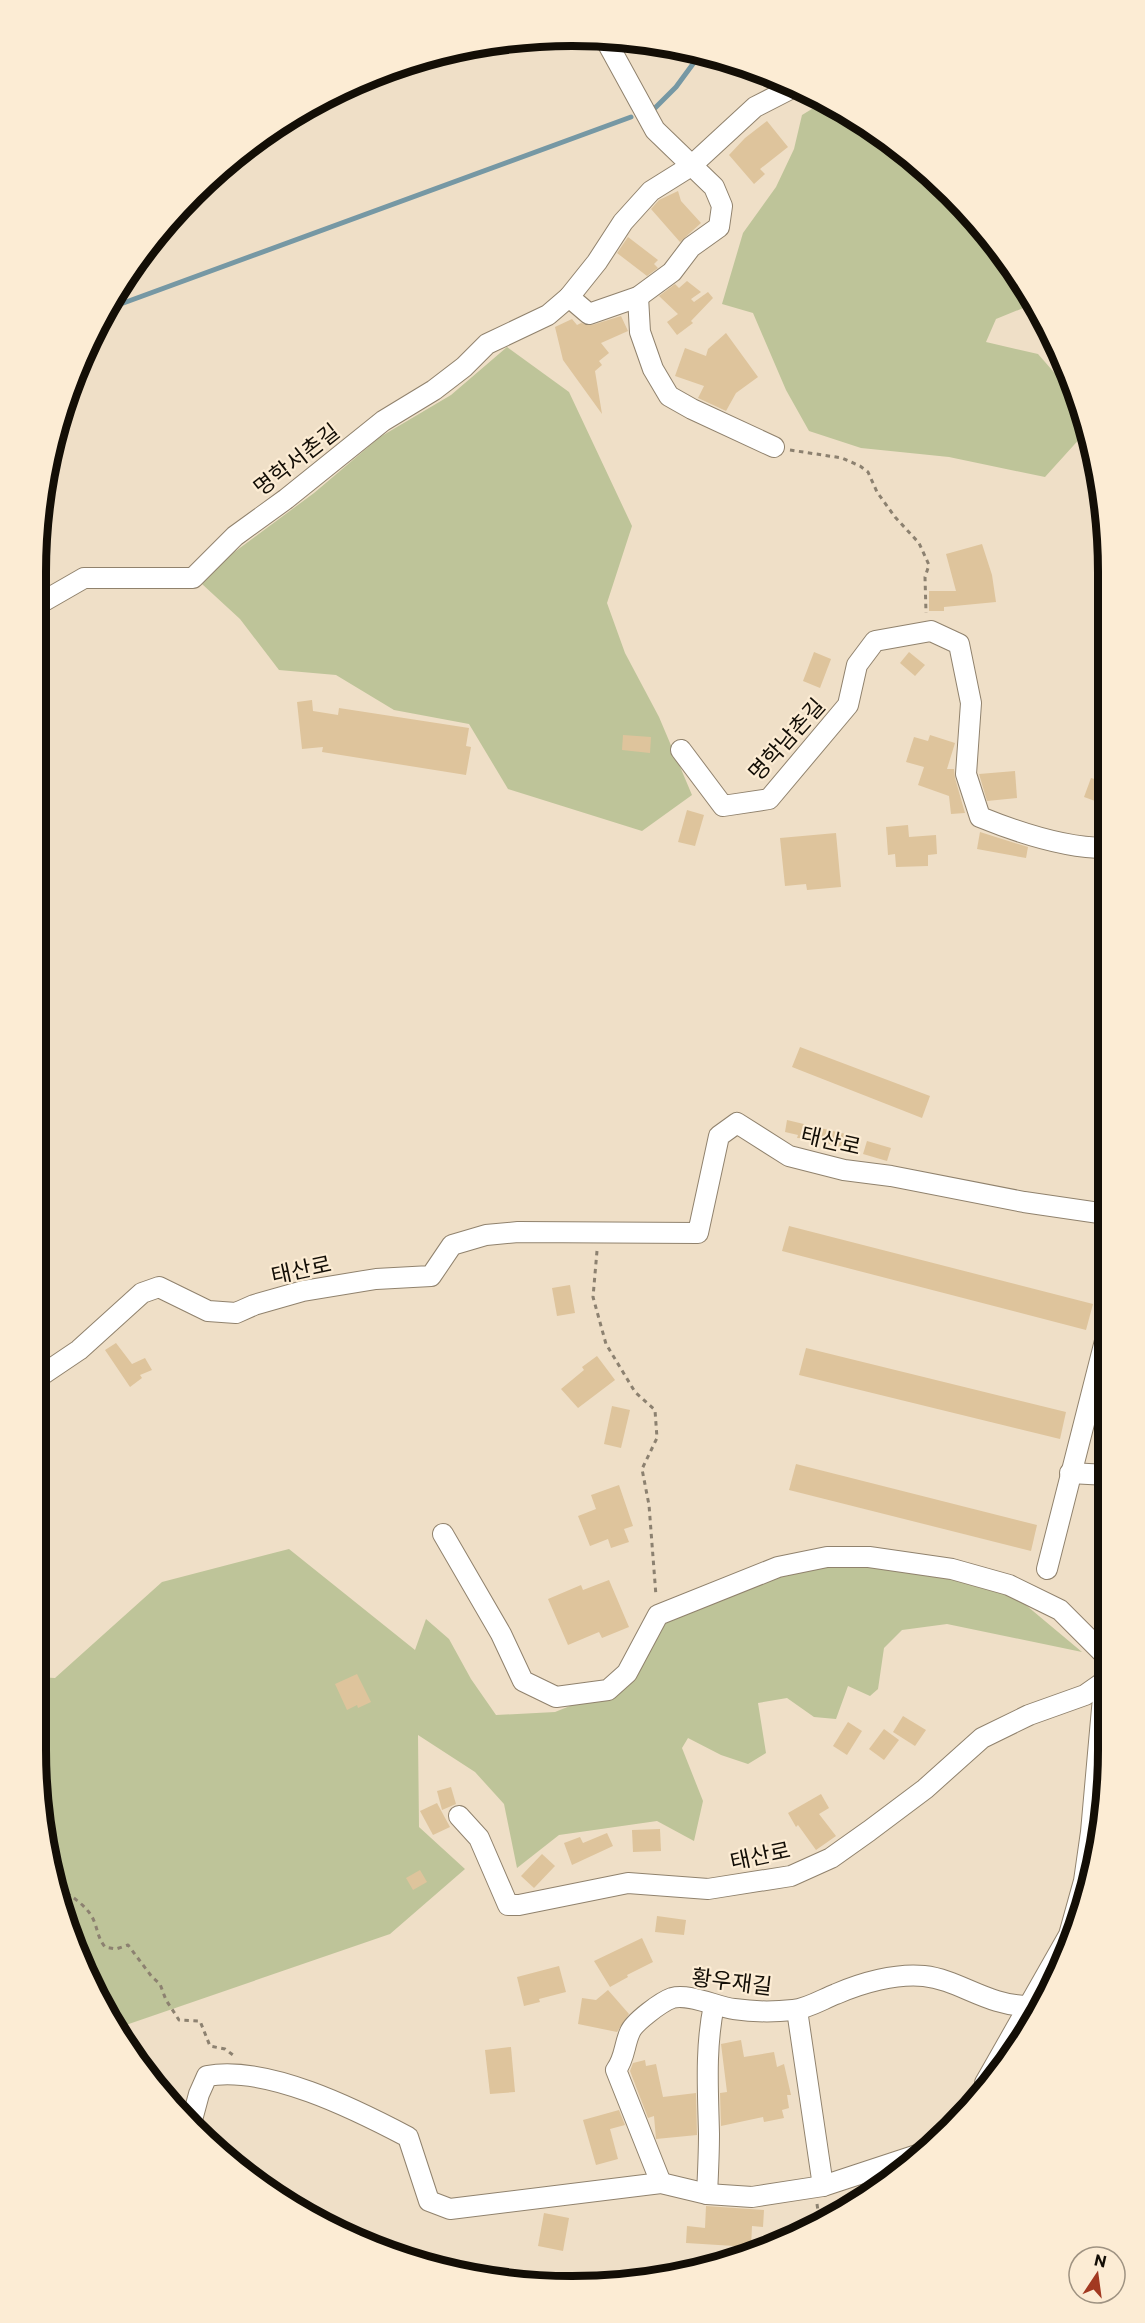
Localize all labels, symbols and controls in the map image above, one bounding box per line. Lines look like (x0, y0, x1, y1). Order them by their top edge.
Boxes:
street label: 명학서촌길 (248, 417, 344, 501)
street label: 명학남촌길 (742, 692, 830, 786)
street label: 태산로 (798, 1120, 864, 1160)
street label: 태산로 (268, 1249, 334, 1289)
street label: 태산로 (727, 1835, 793, 1875)
street label: 황우재길 (690, 1963, 774, 1999)
north arrow (1067, 2245, 1127, 2305)
text: N (1093, 2249, 1108, 2271)

